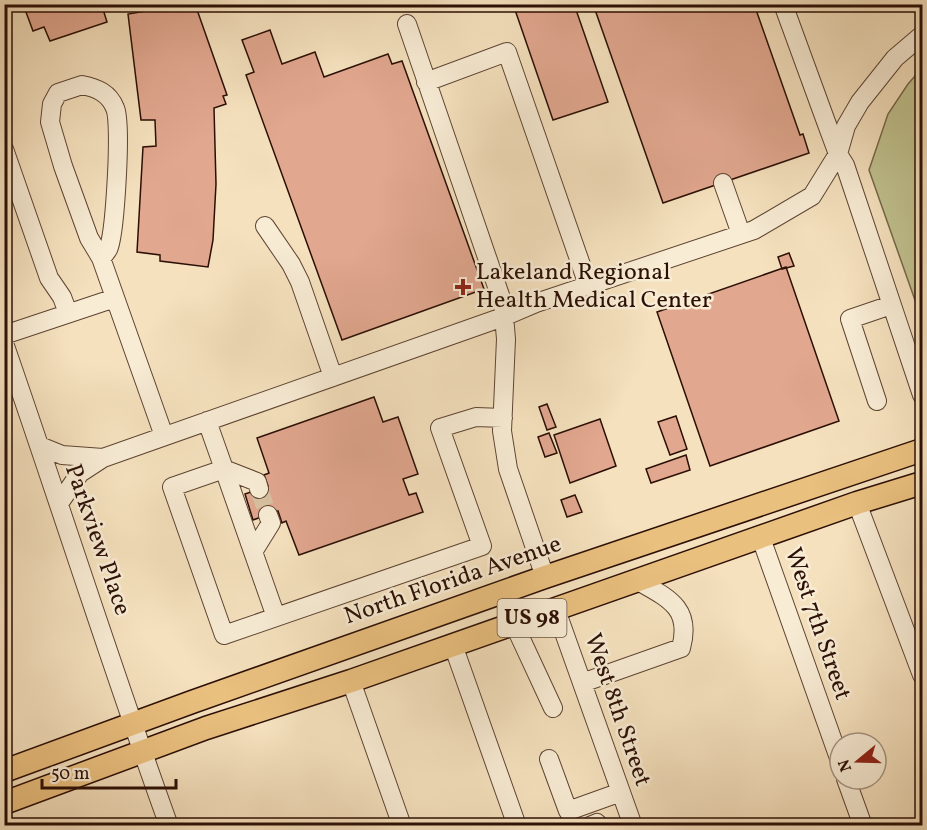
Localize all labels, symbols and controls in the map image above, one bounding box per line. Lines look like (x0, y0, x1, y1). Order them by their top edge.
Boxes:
place label: Lakeland Regional Health Medical Center (476, 256, 712, 318)
marker: Lakeland Regional Health Medical Center (454, 278, 472, 296)
street label: Parkview Place (55, 460, 139, 620)
street label: North Florida Avenue (340, 528, 566, 634)
street label: West 7th Street (775, 543, 859, 705)
road number: US 98 (498, 599, 566, 637)
street label: West 8th Street (575, 629, 659, 791)
north arrow (828, 731, 888, 791)
scale bar (42, 752, 176, 790)
text: N (833, 756, 858, 774)
text: 50 m (51, 762, 90, 787)

